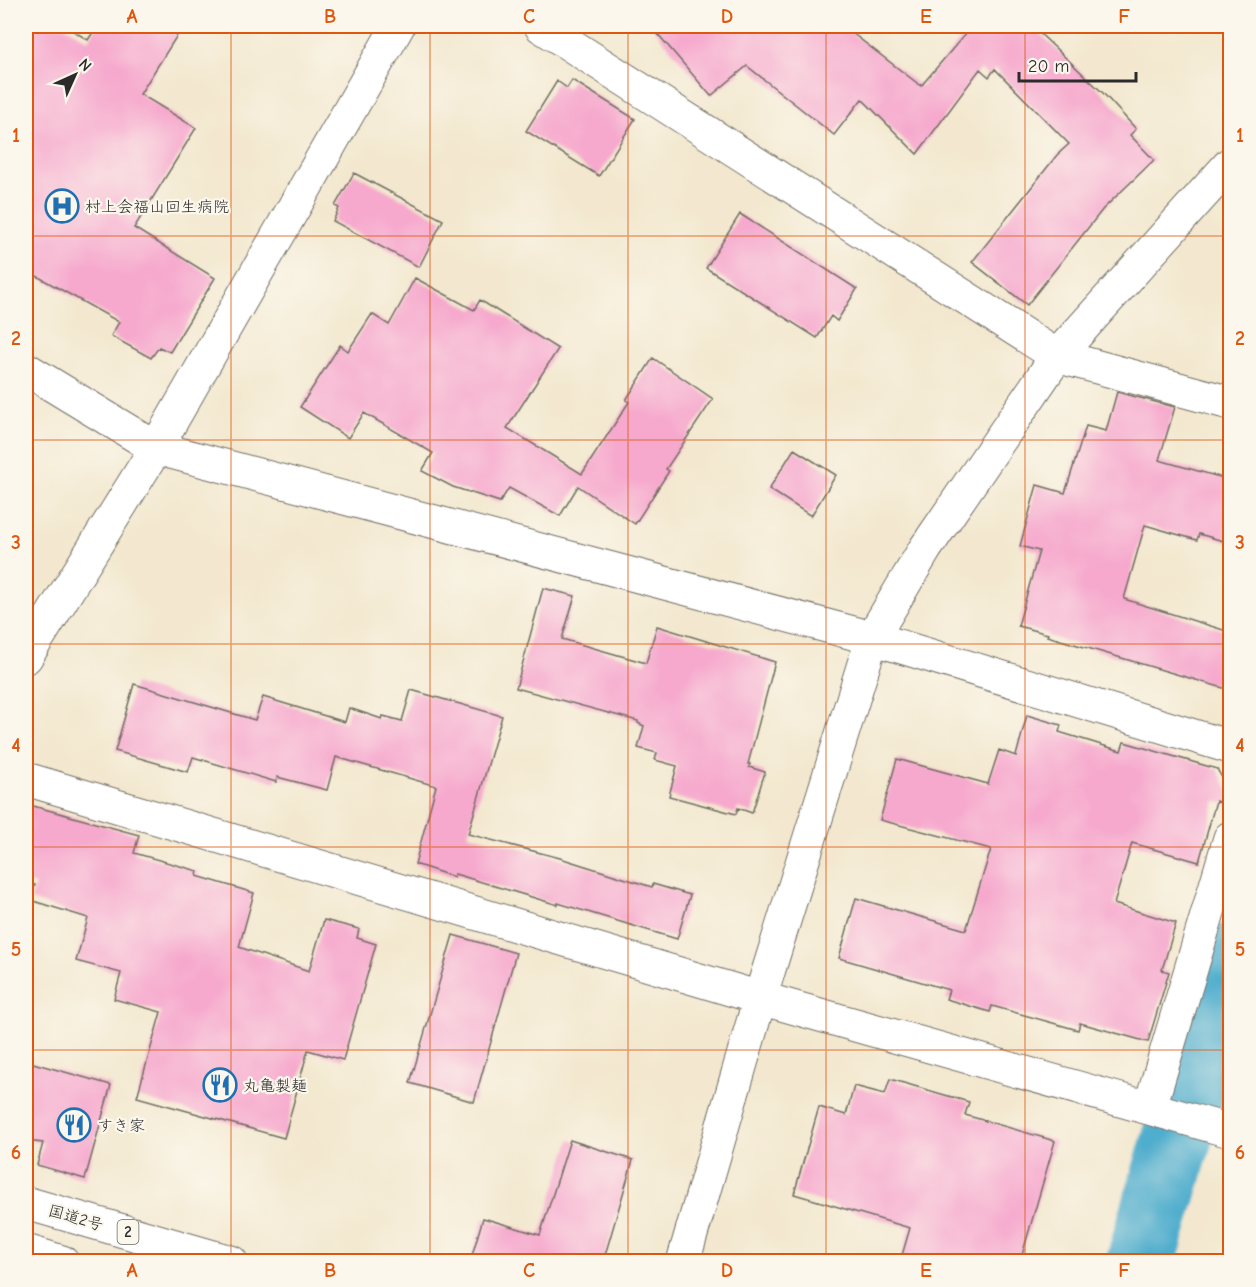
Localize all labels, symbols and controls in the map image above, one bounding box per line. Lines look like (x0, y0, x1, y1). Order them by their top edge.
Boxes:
text: A (126, 5, 138, 28)
text: B (324, 5, 336, 28)
text: C (523, 5, 535, 28)
text: D (721, 5, 733, 28)
text: E (920, 5, 932, 28)
text: F (1118, 5, 1130, 28)
north arrow (45, 45, 105, 105)
scale bar (1019, 45, 1136, 83)
text: N (75, 55, 95, 75)
text: 20 m (1028, 56, 1069, 77)
text: 1 (12, 124, 20, 147)
text: 1 (1236, 124, 1244, 147)
hospital icon: 村上会福山回生病院 (44, 188, 80, 224)
place label: 村上会福山回生病院 (85, 198, 229, 216)
text: 2 (11, 327, 21, 350)
text: 2 (1235, 327, 1245, 350)
text: 3 (11, 531, 21, 554)
text: 3 (1235, 531, 1245, 554)
text: 4 (11, 734, 21, 757)
text: 4 (1235, 734, 1245, 757)
text: 5 (11, 938, 21, 961)
text: 5 (1235, 938, 1245, 961)
restaurant icon: 丸亀製麺 (202, 1067, 238, 1103)
place label: 丸亀製麺 (243, 1077, 307, 1095)
restaurant icon: すき家 (56, 1107, 92, 1143)
place label: すき家 (97, 1117, 145, 1135)
text: 6 (11, 1141, 21, 1164)
text: 6 (1235, 1141, 1245, 1164)
street label: 国道2号 (46, 1202, 105, 1234)
road number: 2 (118, 1220, 138, 1244)
text: A (126, 1259, 138, 1282)
text: B (324, 1259, 336, 1282)
text: C (523, 1259, 535, 1282)
text: D (721, 1259, 733, 1282)
text: E (920, 1259, 932, 1282)
text: F (1118, 1259, 1130, 1282)

